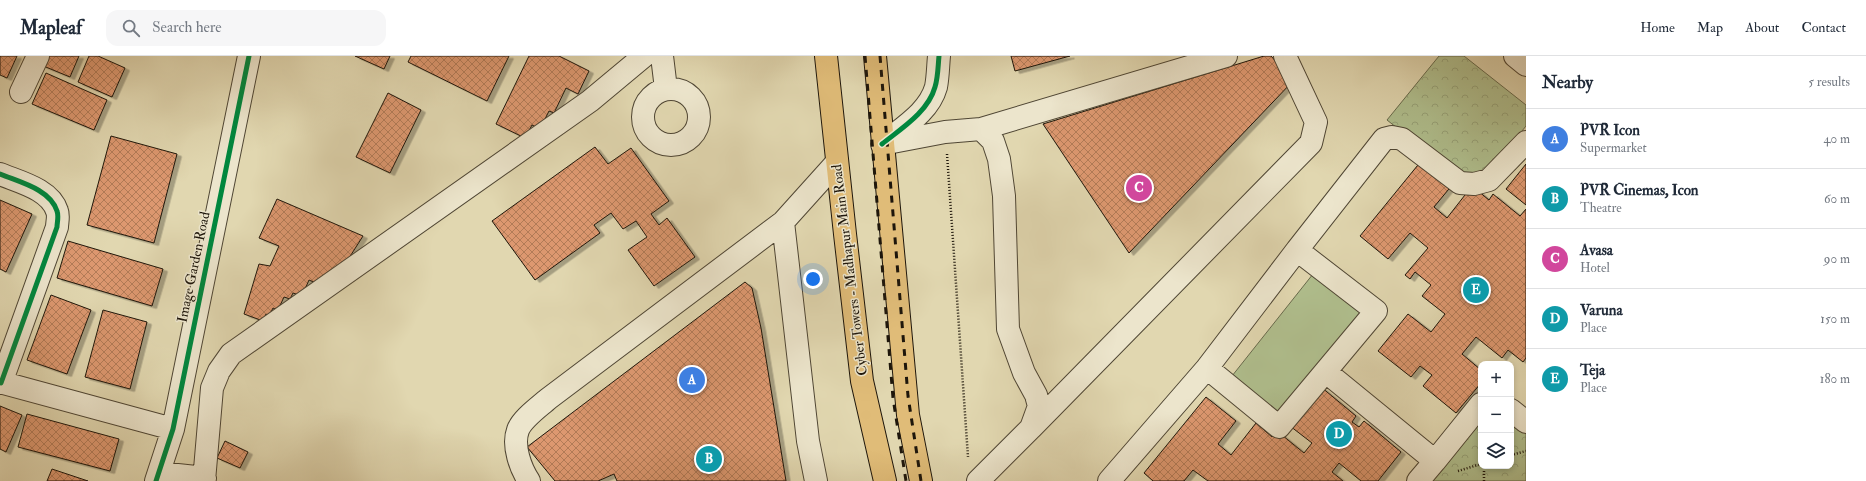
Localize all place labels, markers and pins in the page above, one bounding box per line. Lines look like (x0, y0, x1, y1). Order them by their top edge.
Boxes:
pin: C (1126, 173, 1152, 203)
pin: E (1463, 275, 1489, 305)
pin: A (679, 365, 705, 395)
pin: D (1326, 419, 1352, 449)
pin: B (696, 444, 722, 474)

